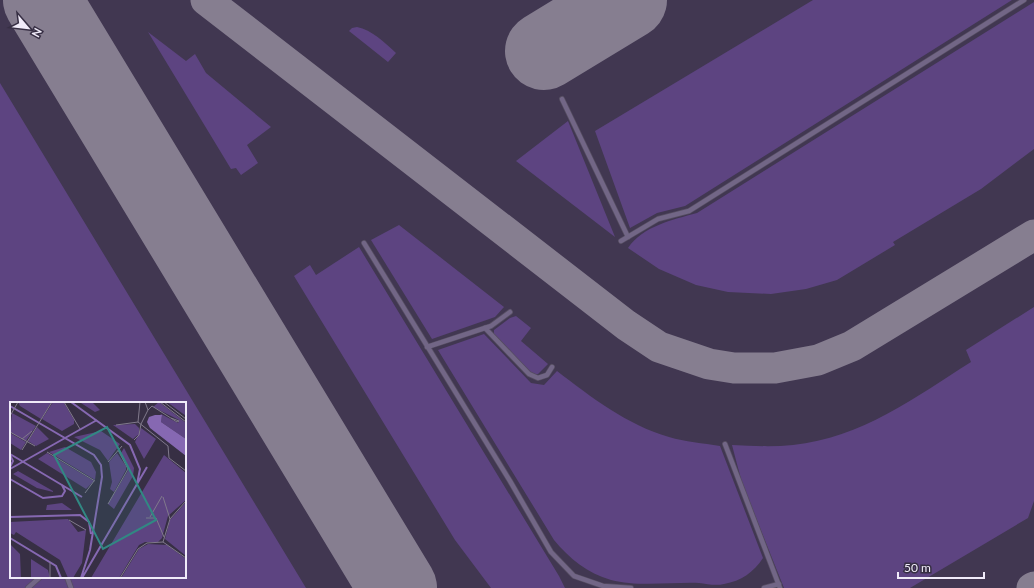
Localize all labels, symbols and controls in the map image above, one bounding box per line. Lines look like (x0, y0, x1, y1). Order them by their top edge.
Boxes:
north arrow (8, 8, 48, 48)
text: N (30, 26, 45, 40)
inset map (10, 402, 186, 578)
scale bar (898, 554, 984, 580)
text: 50 m (904, 560, 931, 575)

